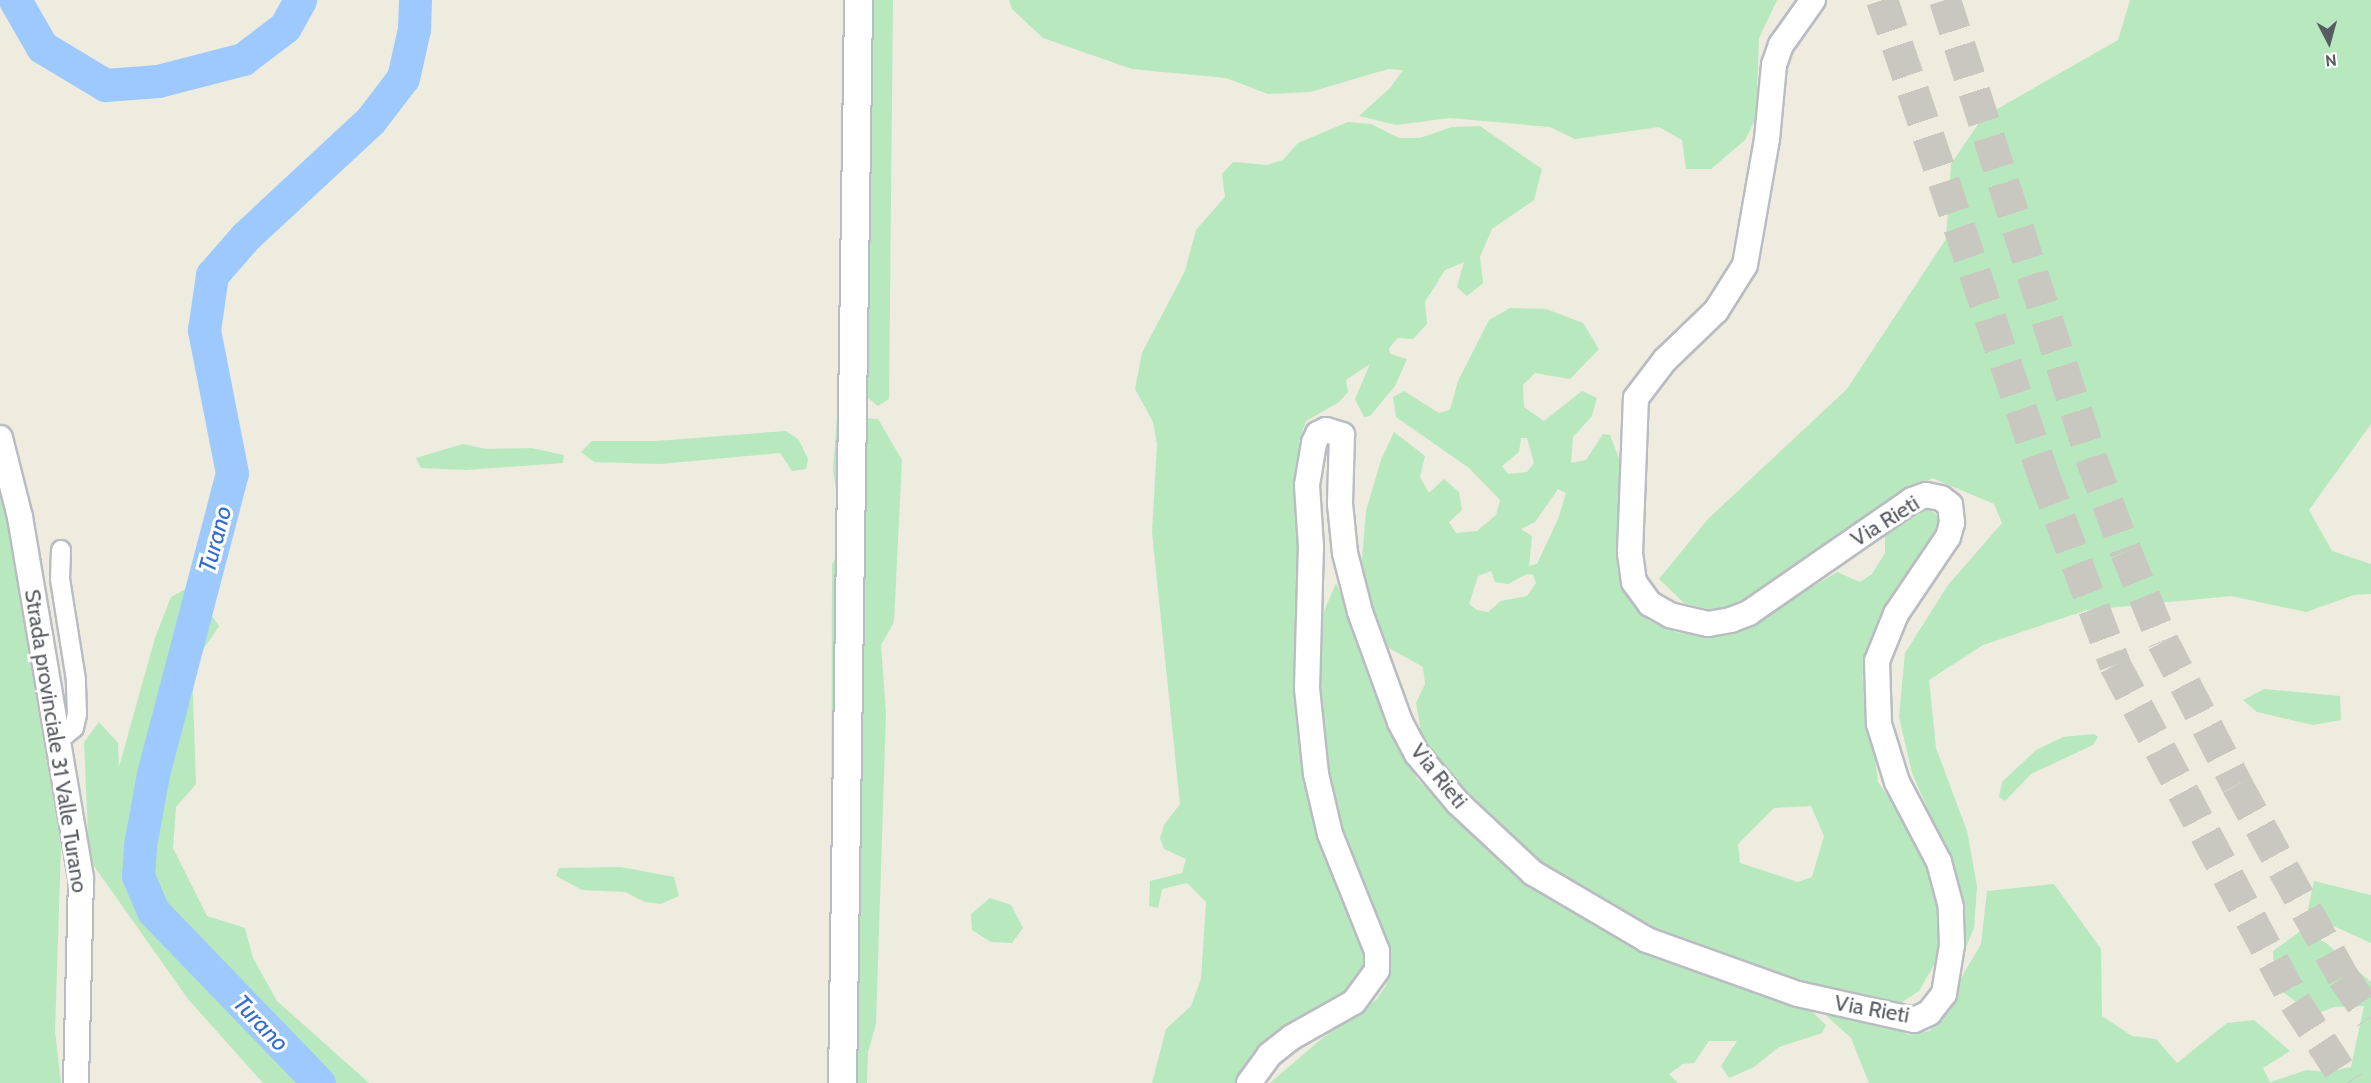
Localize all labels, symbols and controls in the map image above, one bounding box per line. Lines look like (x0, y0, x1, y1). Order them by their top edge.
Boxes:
north arrow (2299, 12, 2359, 72)
text: N (2324, 50, 2338, 70)
street label: Via Rieti (1846, 490, 1924, 552)
water label: Turano (192, 503, 238, 575)
street label: Strada provinciale 31 Valle Turano (19, 587, 93, 895)
street label: Via Rieti (1405, 738, 1473, 814)
water label: Turano (227, 989, 295, 1057)
street label: Via Rieti (1832, 989, 1912, 1029)

